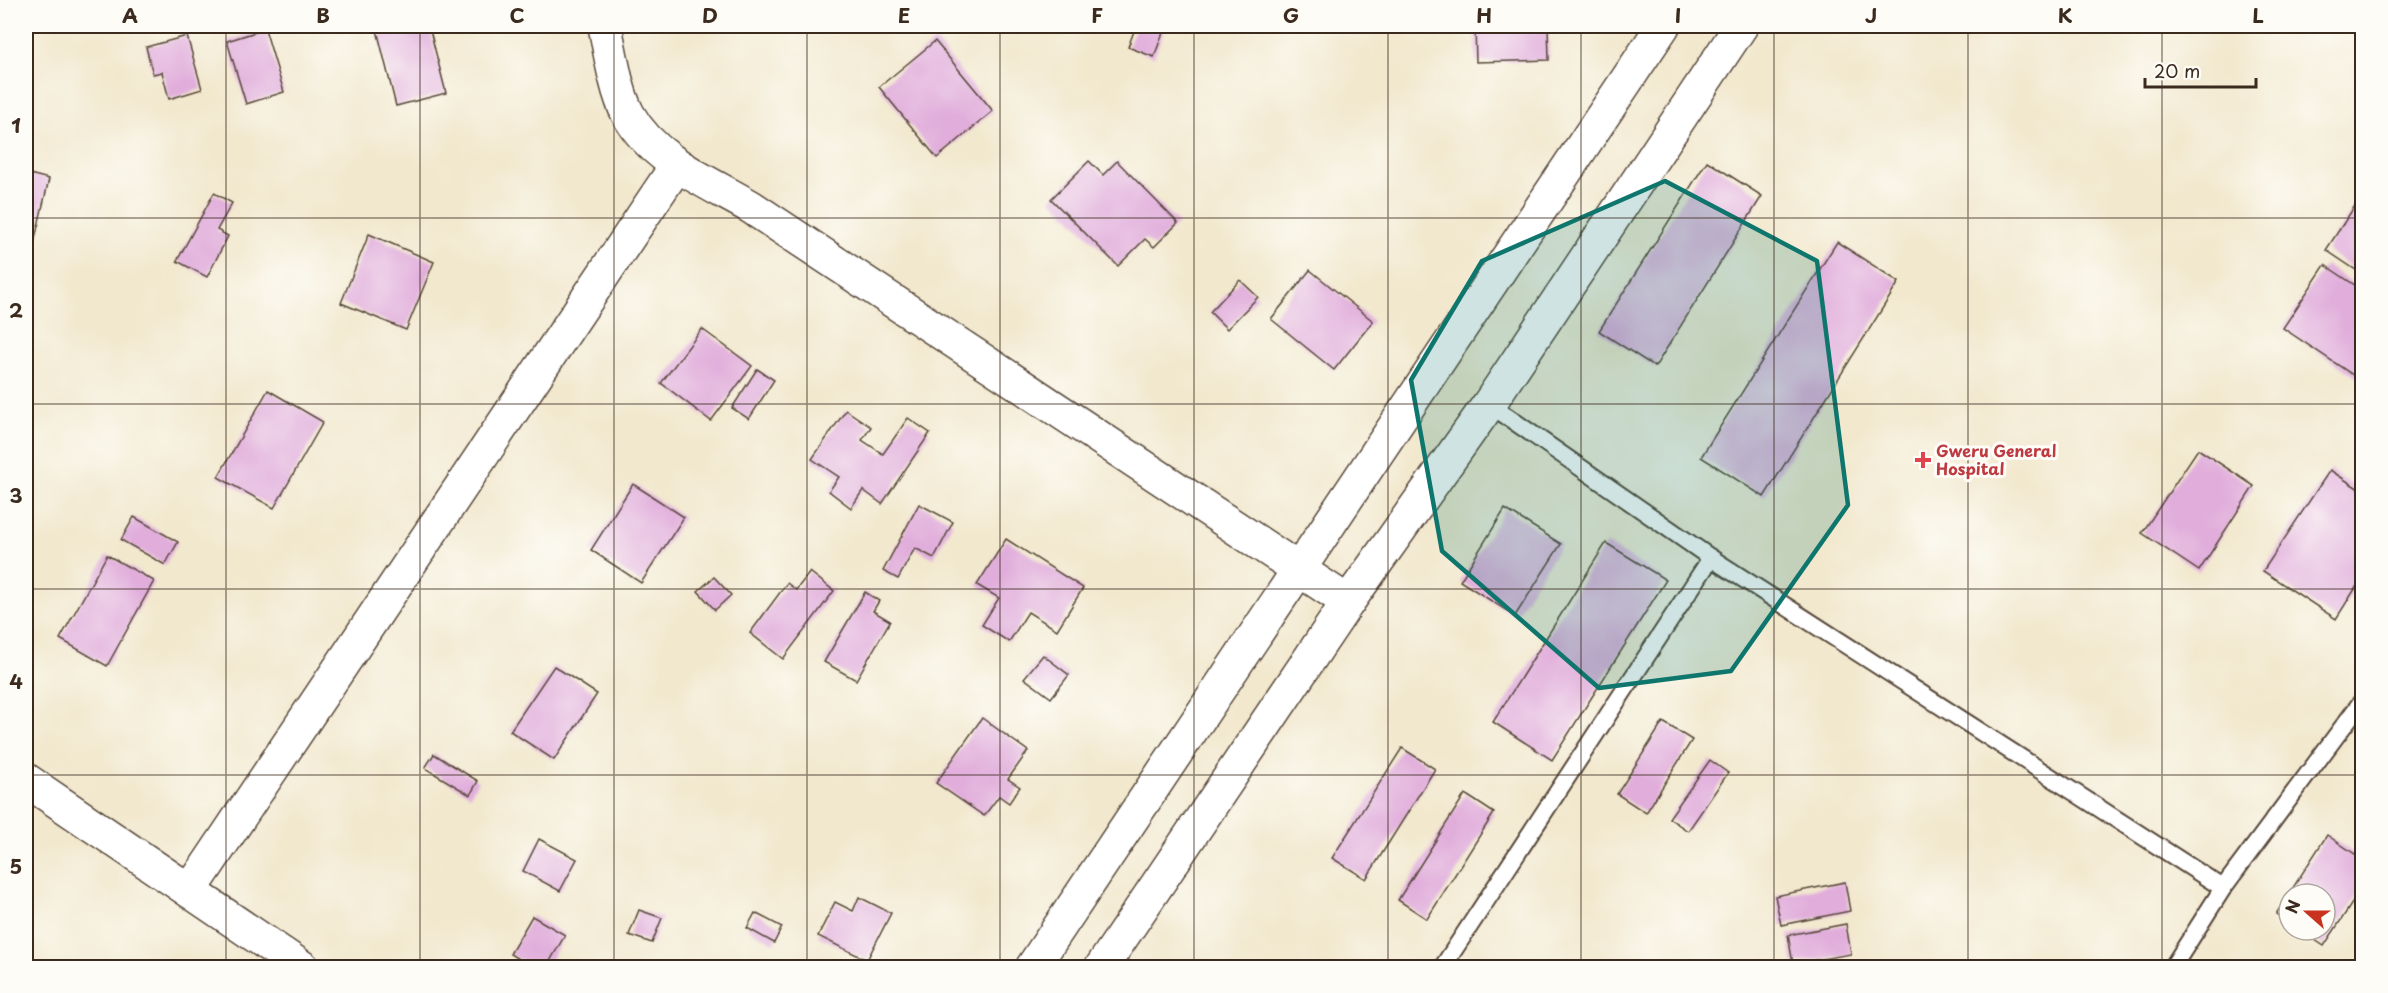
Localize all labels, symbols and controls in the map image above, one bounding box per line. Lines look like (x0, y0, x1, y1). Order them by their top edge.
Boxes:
text: A (122, 0, 138, 30)
text: B (316, 0, 330, 30)
text: C (509, 0, 525, 30)
text: D (702, 0, 718, 30)
text: E (898, 0, 910, 30)
text: F (1091, 0, 1103, 30)
text: G (1283, 0, 1299, 30)
text: H (1476, 0, 1492, 30)
text: I (1675, 0, 1681, 30)
text: J (1865, 0, 1877, 30)
text: K (2058, 0, 2073, 30)
text: L (2252, 0, 2264, 30)
scale bar (2145, 51, 2256, 89)
text: 20 m (2154, 57, 2200, 84)
text: 1 (11, 110, 21, 140)
text: 2 (9, 295, 23, 325)
place label: Gweru General Hospital (1936, 438, 2056, 480)
marker: Gweru General Hospital (1914, 451, 1932, 469)
text: 3 (9, 480, 23, 510)
text: 4 (9, 666, 23, 696)
text: 5 (10, 851, 22, 881)
north arrow (2277, 882, 2337, 942)
text: N (2279, 896, 2306, 916)

